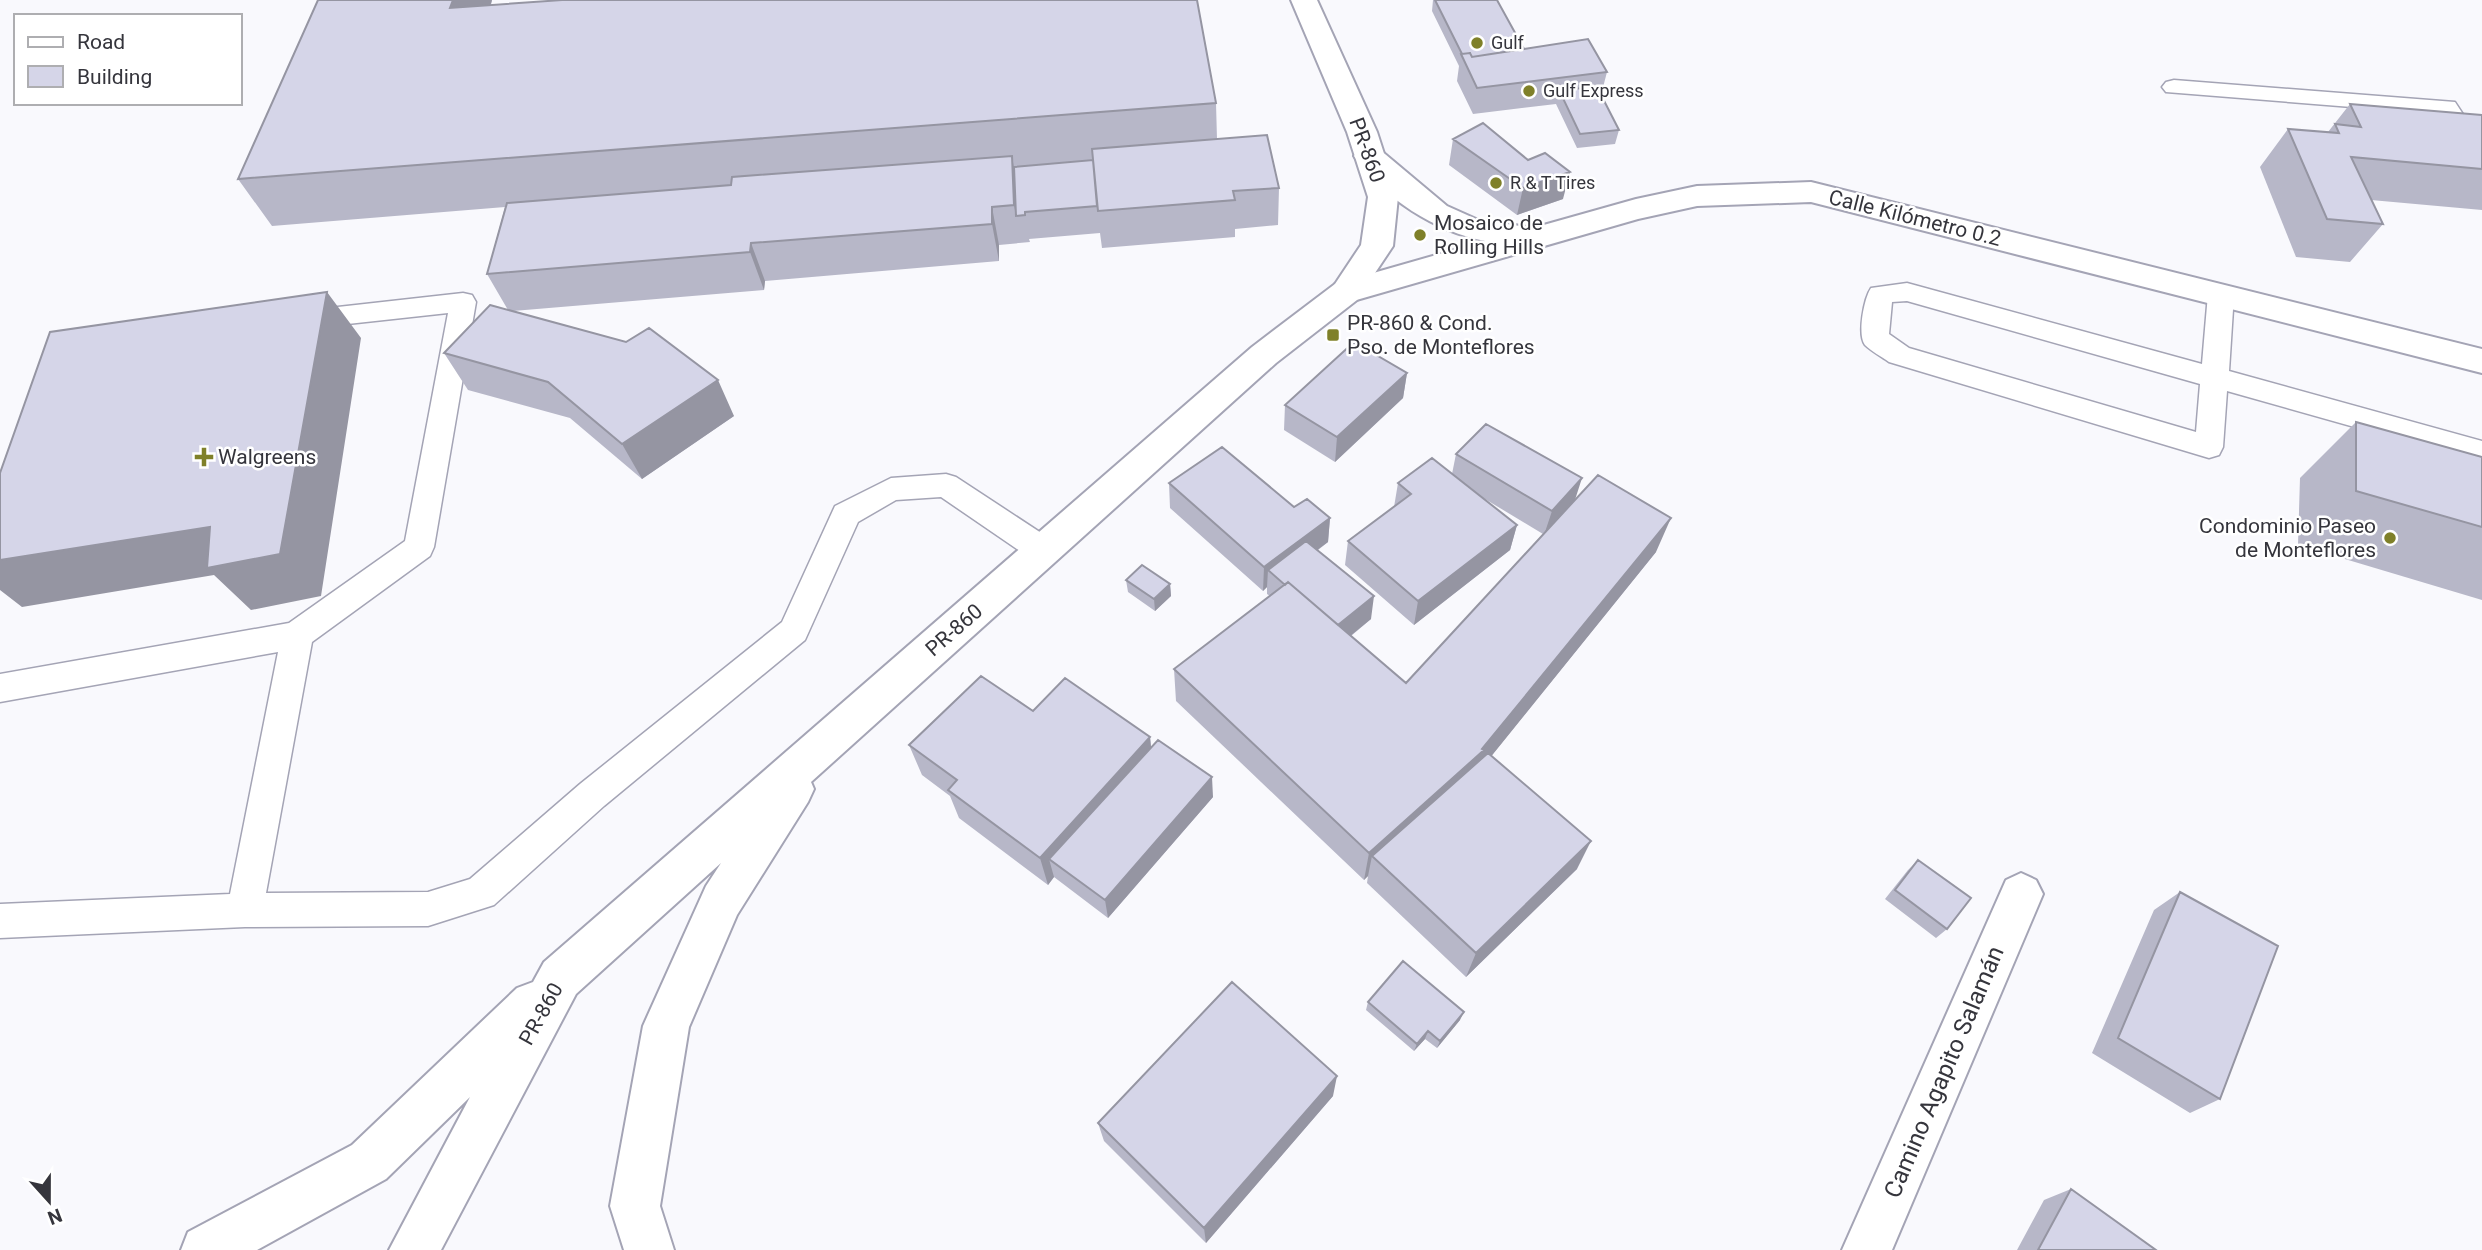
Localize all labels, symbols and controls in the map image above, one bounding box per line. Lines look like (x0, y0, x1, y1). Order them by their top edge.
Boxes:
legend (14, 14, 242, 105)
text: Road (77, 30, 125, 54)
place label: Gulf (1491, 32, 1525, 53)
marker: Gulf (1469, 35, 1485, 51)
text: Building (77, 65, 152, 89)
place label: Gulf Express (1543, 80, 1644, 101)
marker: Gulf Express (1521, 83, 1537, 99)
street label: PR-860 (1344, 114, 1390, 186)
place label: R & T Tires (1510, 172, 1595, 193)
marker: R & T Tires (1488, 175, 1504, 191)
street label: Calle Kilómetro 0.2 (1826, 185, 2004, 251)
place label: Mosaico de Rolling Hills (1434, 211, 1544, 259)
marker: Mosaico de Rolling Hills (1412, 227, 1428, 243)
place label: PR-860 & Cond. Pso. de Monteflores (1347, 311, 1535, 359)
marker: PR-860 & Cond. Pso. de Monteflores (1325, 327, 1341, 343)
place label: Walgreens (218, 445, 316, 469)
marker: Walgreens (196, 449, 212, 465)
place label: Condominio Paseo de Monteflores (2199, 514, 2376, 562)
marker: Condominio Paseo de Monteflores (2382, 530, 2398, 546)
street label: PR-860 (921, 599, 987, 661)
street label: Camino Agapito Salamán (1878, 942, 2010, 1202)
street label: PR-860 (514, 979, 568, 1049)
north arrow (14, 1166, 84, 1236)
text: N (45, 1203, 65, 1230)

